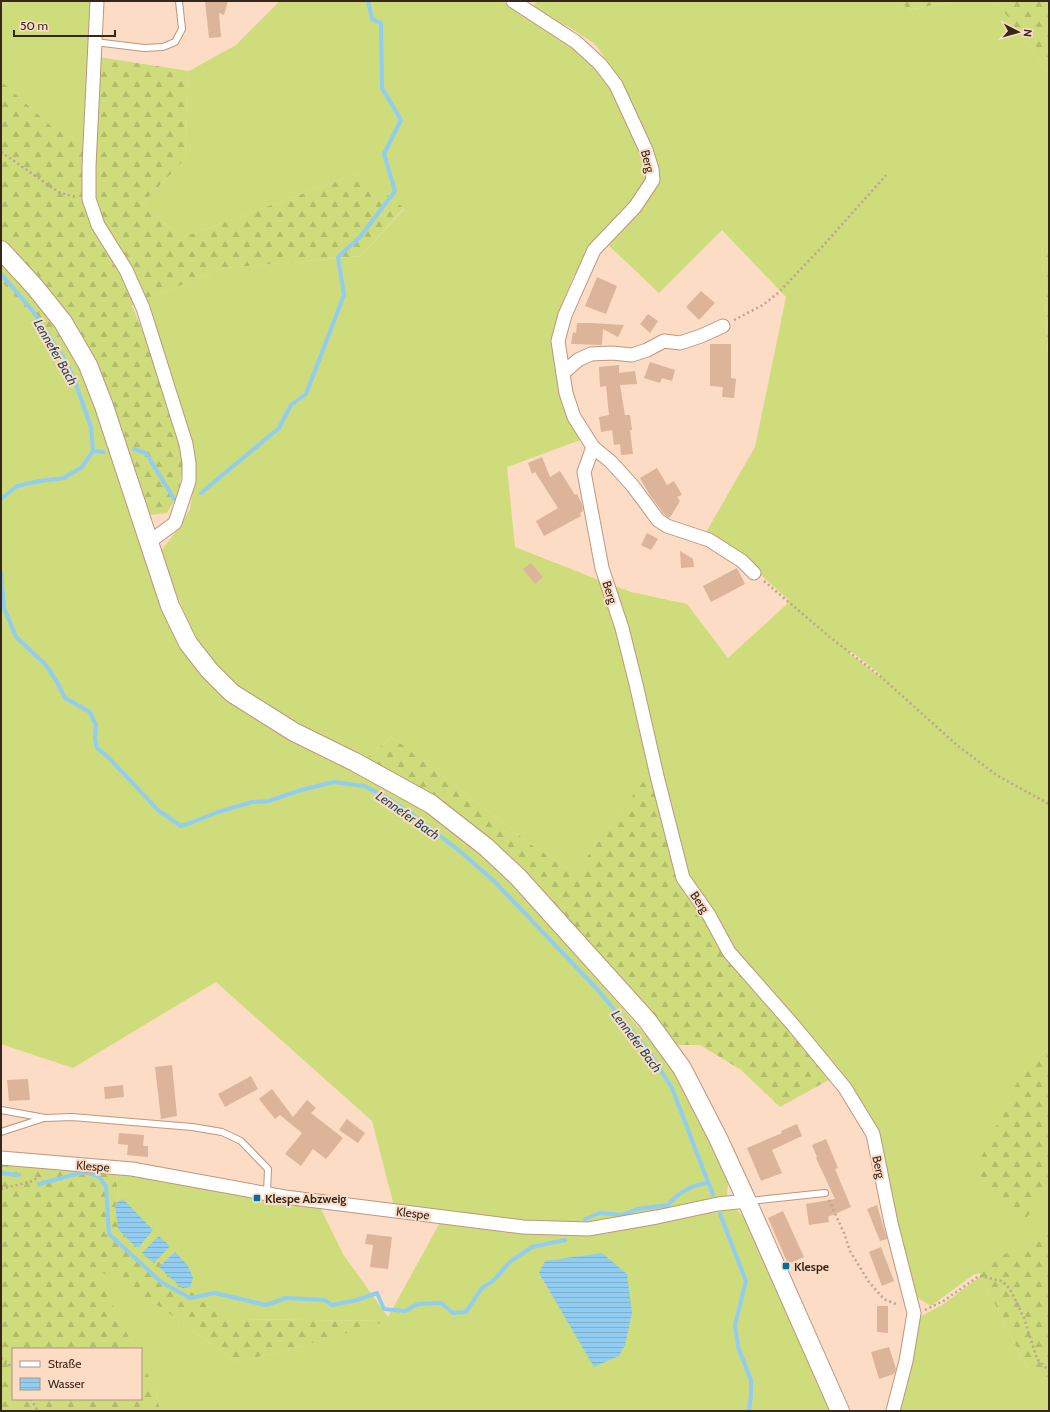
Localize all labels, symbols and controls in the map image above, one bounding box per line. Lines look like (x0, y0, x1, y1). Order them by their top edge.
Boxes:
scale bar (14, 12, 115, 38)
north arrow (998, 12, 1038, 52)
text: 50 m (20, 18, 48, 33)
text: N (1021, 28, 1035, 38)
street label: Berg (638, 148, 658, 175)
water label: Lennefer Bach (31, 316, 81, 388)
street label: Berg (599, 579, 621, 606)
water label: Lennefer Bach (373, 787, 443, 843)
street label: Berg (687, 888, 713, 917)
water label: Lennefer Bach (608, 1007, 666, 1075)
street label: Berg (869, 1154, 889, 1181)
street label: Klespe (76, 1157, 110, 1175)
place label: Klespe Abzweig (265, 1191, 346, 1206)
marker: Klespe Abzweig (252, 1193, 262, 1203)
street label: Klespe (395, 1204, 431, 1222)
place label: Klespe (794, 1259, 829, 1274)
marker: Klespe (781, 1261, 791, 1271)
legend (12, 1348, 142, 1400)
text: Straße (48, 1356, 81, 1371)
text: Wasser (48, 1376, 85, 1391)

